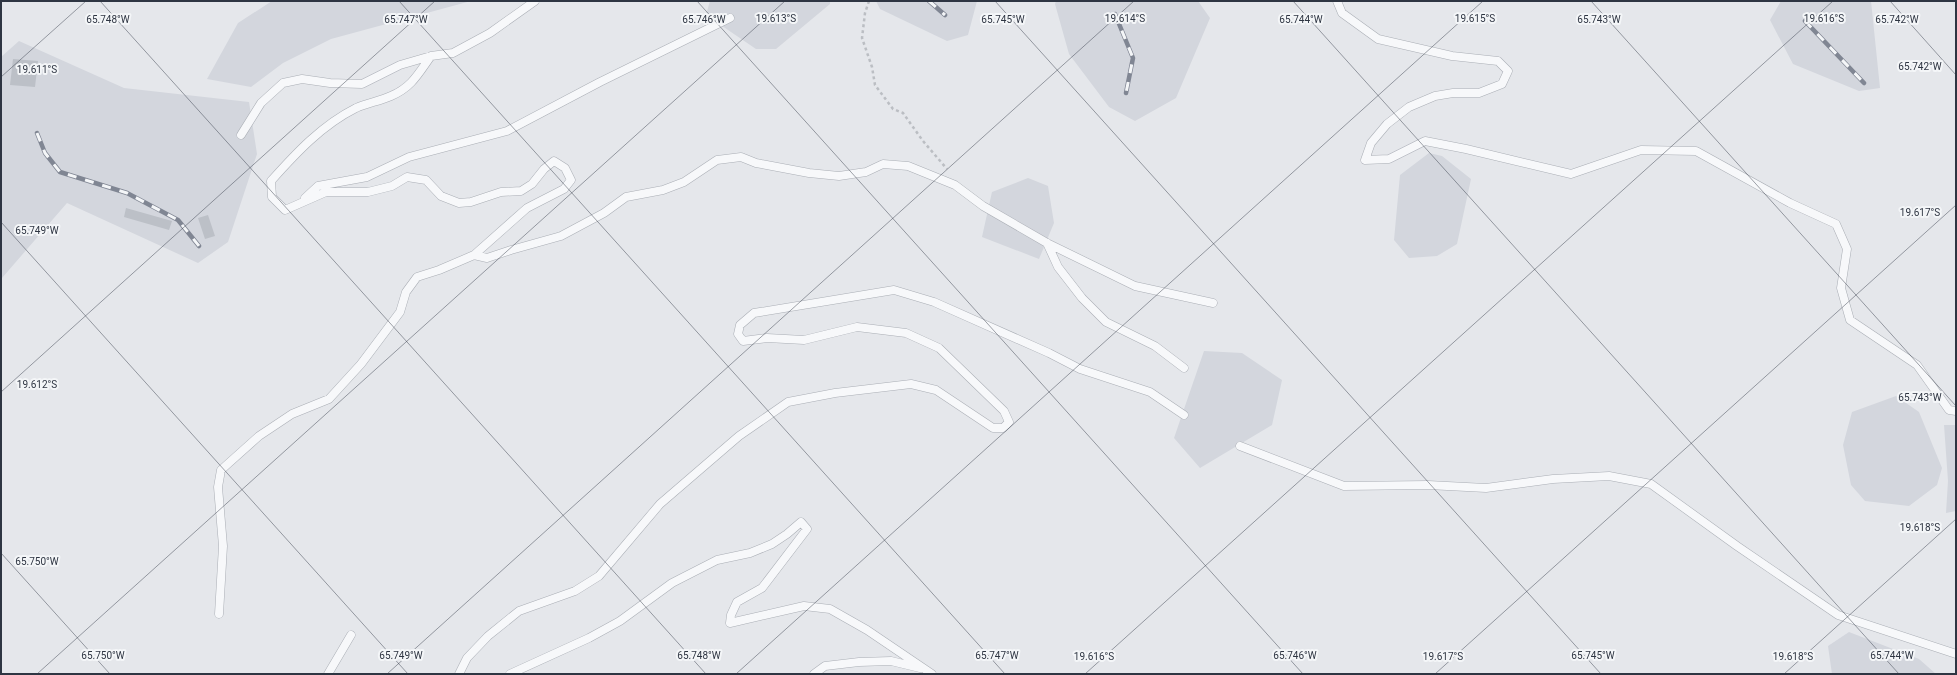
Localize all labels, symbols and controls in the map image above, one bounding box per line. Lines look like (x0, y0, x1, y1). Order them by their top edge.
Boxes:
text: 19.613°S (756, 13, 796, 24)
text: 19.614°S (1105, 13, 1145, 24)
text: 19.615°S (1455, 13, 1495, 24)
text: 19.616°S (1804, 13, 1844, 24)
text: 65.748°W (86, 14, 130, 25)
text: 65.747°W (384, 14, 428, 25)
text: 65.746°W (682, 14, 726, 25)
text: 65.745°W (981, 14, 1025, 25)
text: 65.744°W (1279, 14, 1323, 25)
text: 65.743°W (1577, 14, 1621, 25)
text: 65.742°W (1875, 14, 1919, 25)
text: 65.742°W (1898, 61, 1942, 72)
text: 19.611°S (17, 64, 57, 75)
text: 19.617°S (1900, 207, 1940, 218)
text: 65.749°W (15, 225, 59, 236)
text: 19.612°S (17, 379, 57, 390)
text: 65.743°W (1898, 392, 1942, 403)
text: 19.618°S (1900, 522, 1940, 533)
text: 65.750°W (15, 556, 59, 567)
text: 65.750°W (81, 650, 125, 661)
text: 65.749°W (379, 650, 423, 661)
text: 65.748°W (677, 650, 721, 661)
text: 65.747°W (975, 650, 1019, 661)
text: 65.746°W (1273, 650, 1317, 661)
text: 65.745°W (1571, 650, 1615, 661)
text: 65.744°W (1870, 650, 1914, 661)
text: 19.616°S (1074, 651, 1114, 662)
text: 19.617°S (1423, 651, 1463, 662)
text: 19.618°S (1773, 651, 1813, 662)

